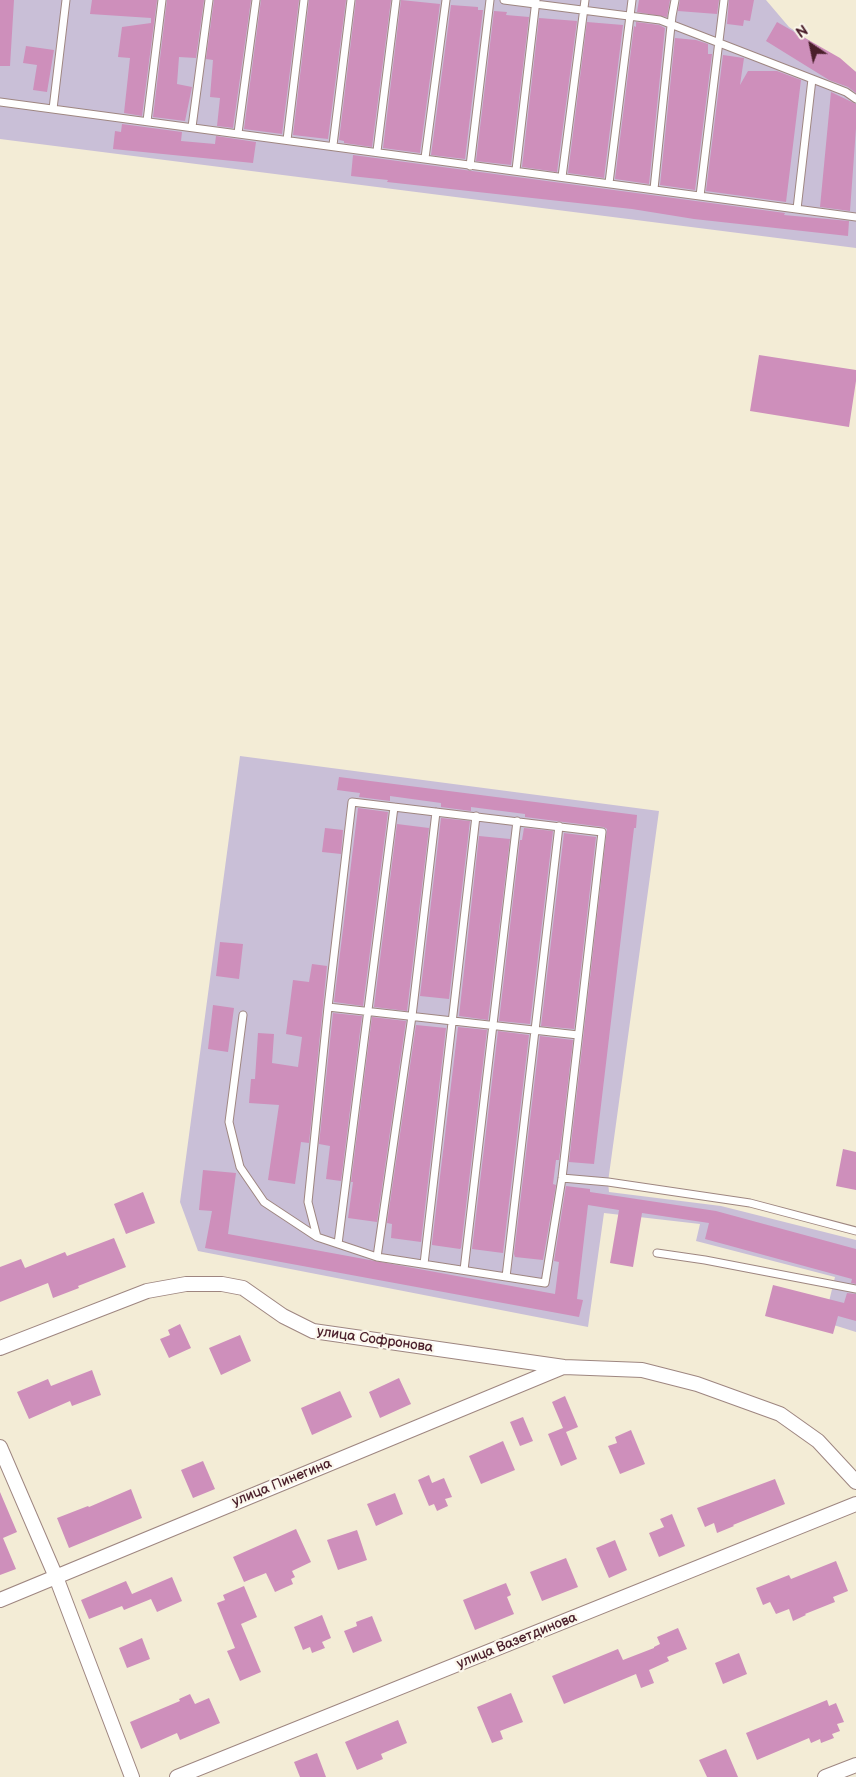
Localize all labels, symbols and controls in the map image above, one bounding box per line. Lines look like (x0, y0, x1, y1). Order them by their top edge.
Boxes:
north arrow (786, 20, 836, 70)
text: N (793, 22, 811, 42)
street label: улица Софронова (316, 1324, 434, 1356)
street label: улица Пинегина (230, 1455, 334, 1511)
street label: улица Вазетдинова (455, 1609, 579, 1673)

